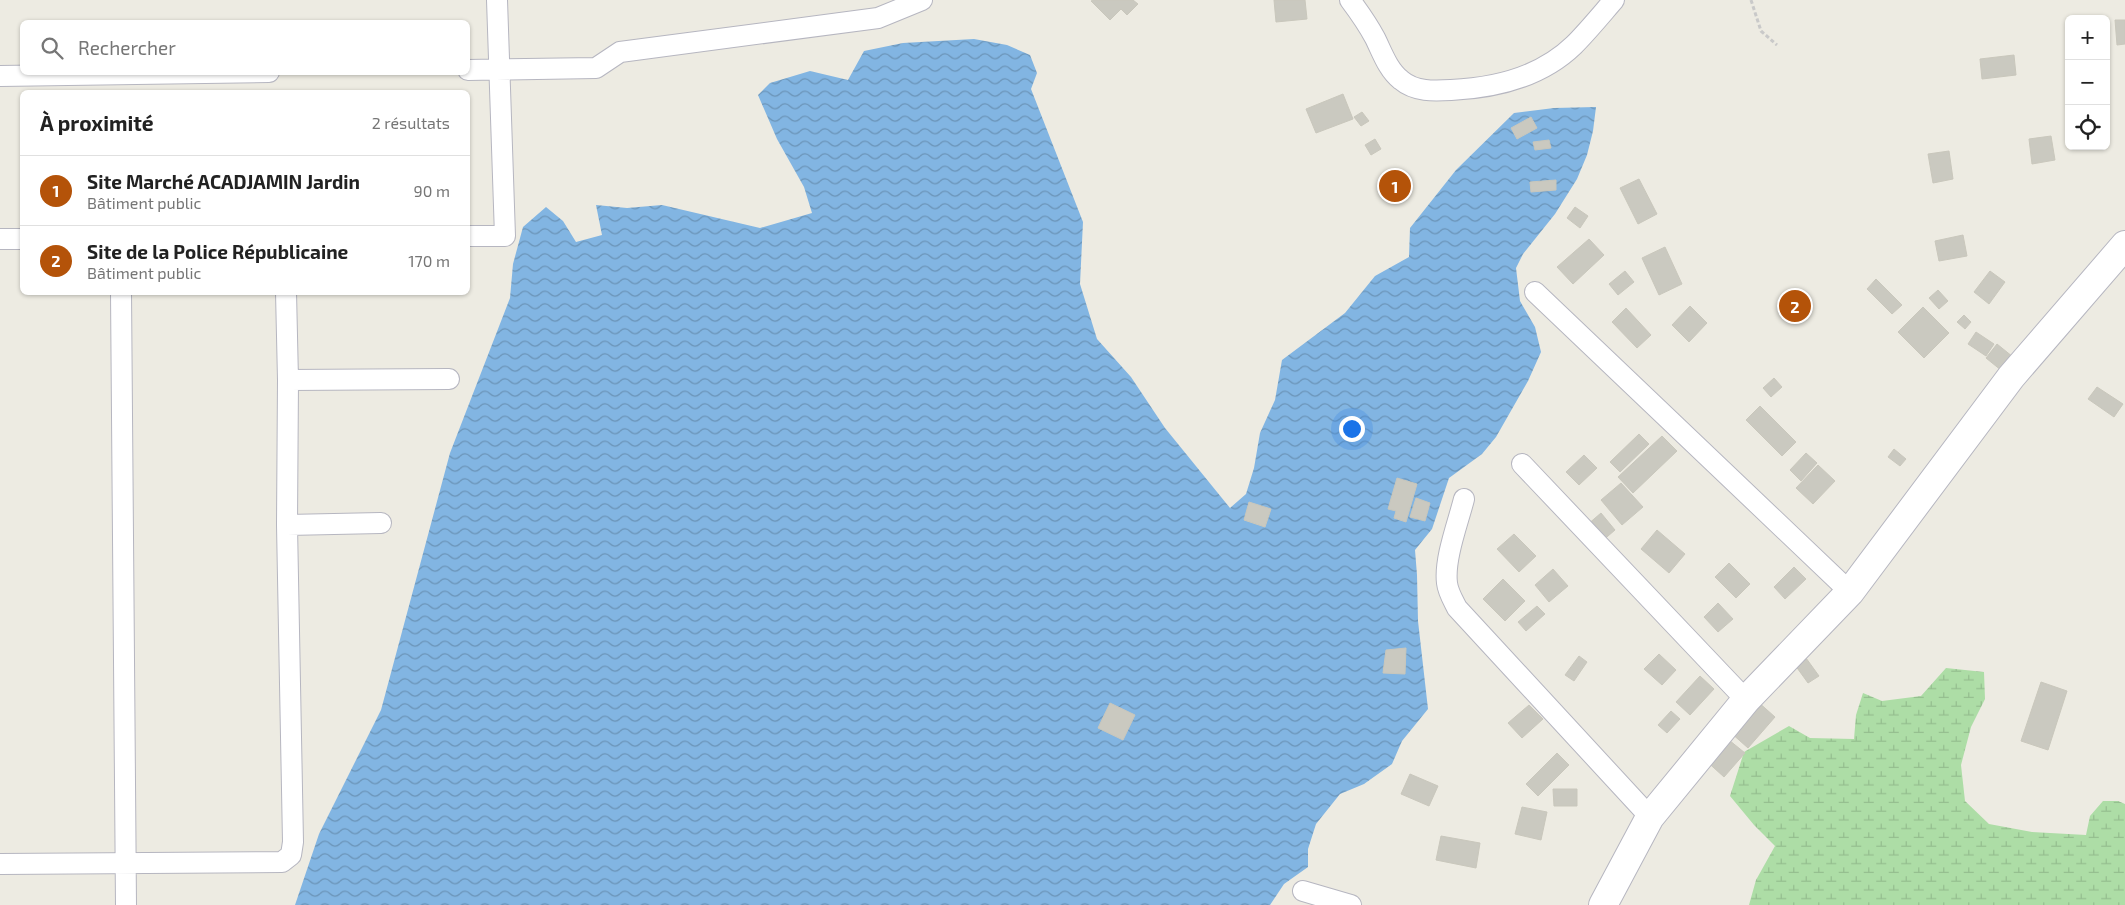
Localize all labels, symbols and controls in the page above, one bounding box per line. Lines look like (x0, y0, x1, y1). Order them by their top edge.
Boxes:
map controls (2065, 15, 2110, 150)
button: + (2065, 15, 2110, 60)
search box (20, 20, 470, 75)
icon: search (38, 34, 66, 62)
text: Rechercher (78, 36, 176, 59)
button: − (2065, 60, 2110, 105)
button: locate (2065, 105, 2110, 150)
text: À proximité (40, 110, 154, 135)
text: 2 résultats (372, 113, 450, 132)
pin: 1 (1379, 167, 1411, 205)
text: Site Marché ACADJAMIN Jardin (87, 170, 360, 193)
text: 1 (53, 181, 59, 200)
text: 90 m (414, 181, 450, 200)
text: Bâtiment public (87, 193, 201, 212)
text: Site de la Police Républicaine (87, 240, 348, 263)
text: 2 (51, 251, 61, 270)
text: 170 m (408, 251, 450, 270)
text: Bâtiment public (87, 263, 201, 282)
pin: 2 (1779, 287, 1811, 325)
your location (1339, 416, 1365, 442)

